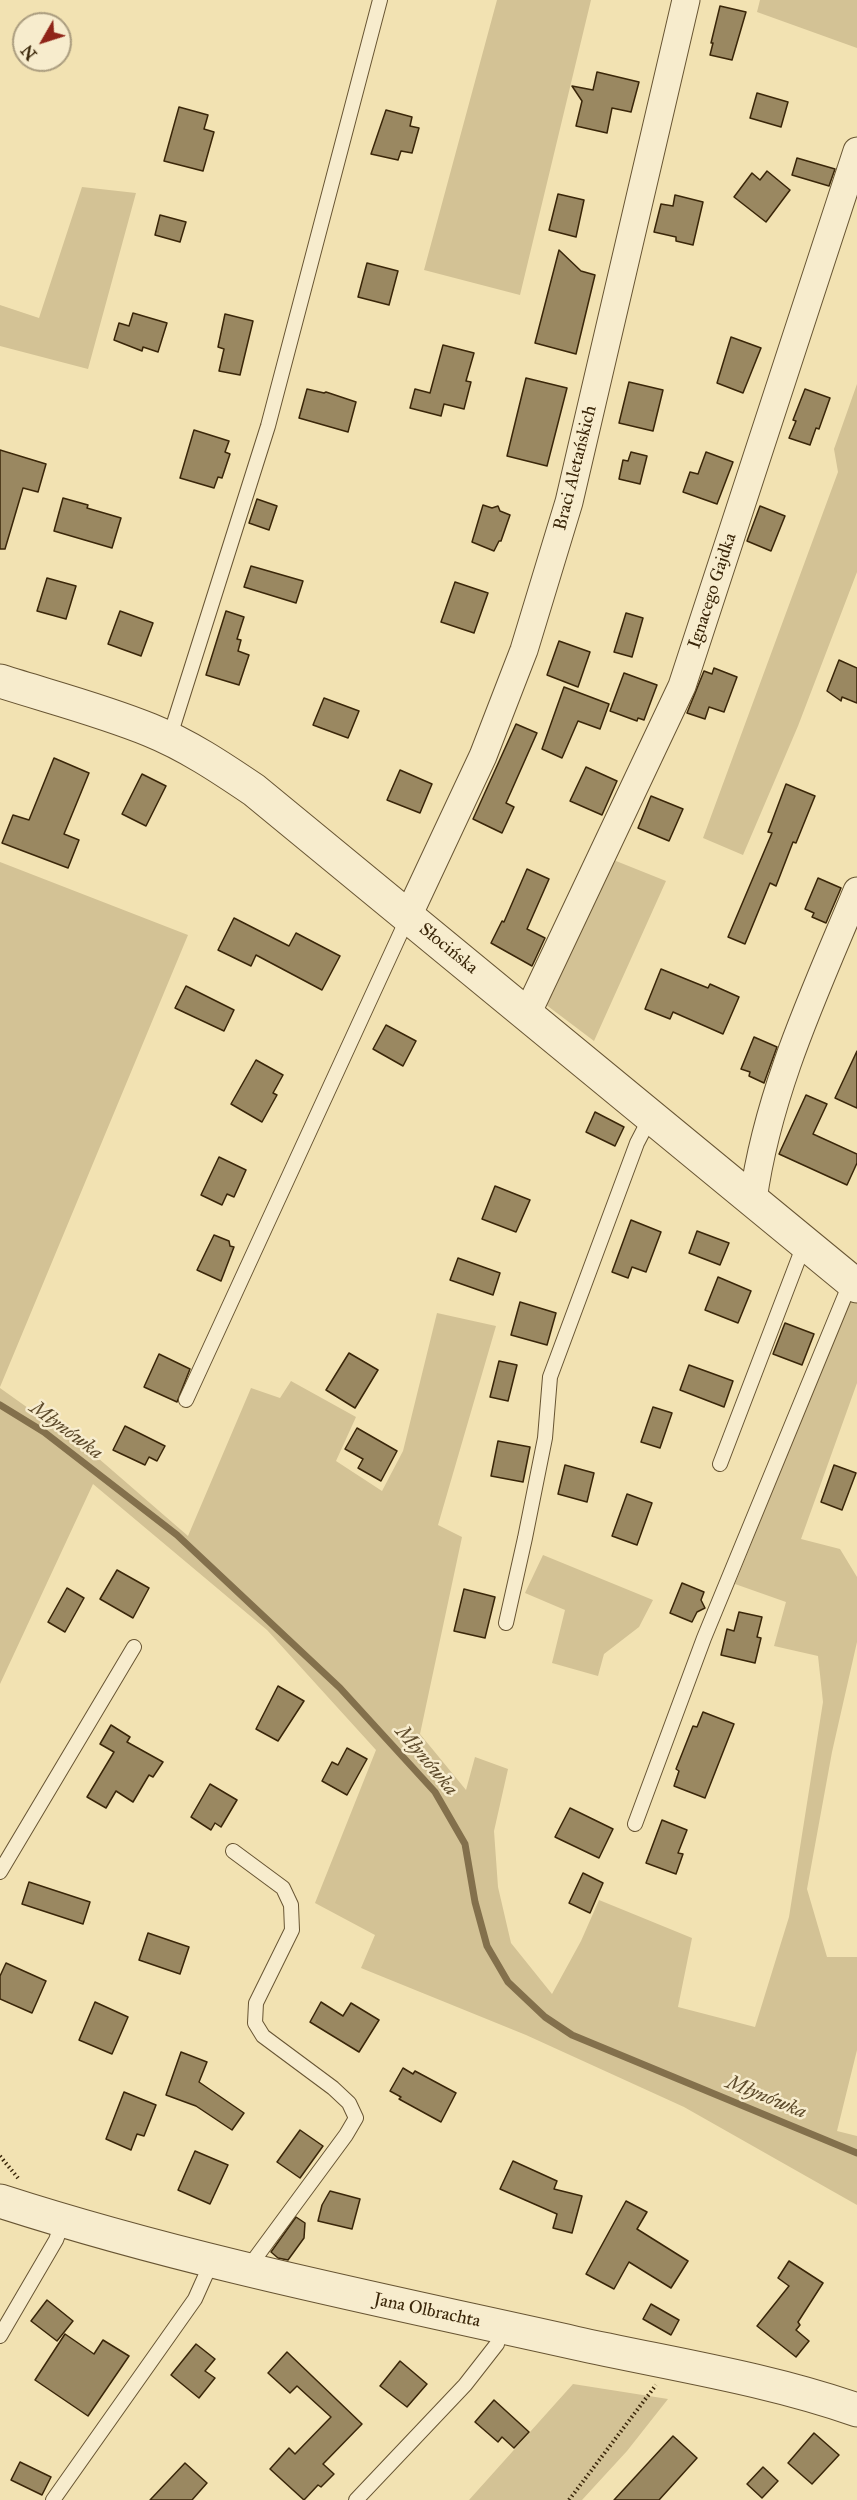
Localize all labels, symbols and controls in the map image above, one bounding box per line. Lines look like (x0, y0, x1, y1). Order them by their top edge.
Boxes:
north arrow (12, 12, 72, 72)
text: N (18, 41, 41, 64)
street label: Braci Aletańskich (550, 403, 602, 533)
street label: Ignacego Gajdka (684, 531, 742, 651)
street label: Słocińska (414, 919, 482, 979)
water label: Młynówka (25, 1397, 107, 1465)
water label: Młynówka (390, 1721, 462, 1801)
water label: Młynówka (722, 2071, 810, 2125)
street label: Jana Olbrachta (372, 2289, 482, 2333)

